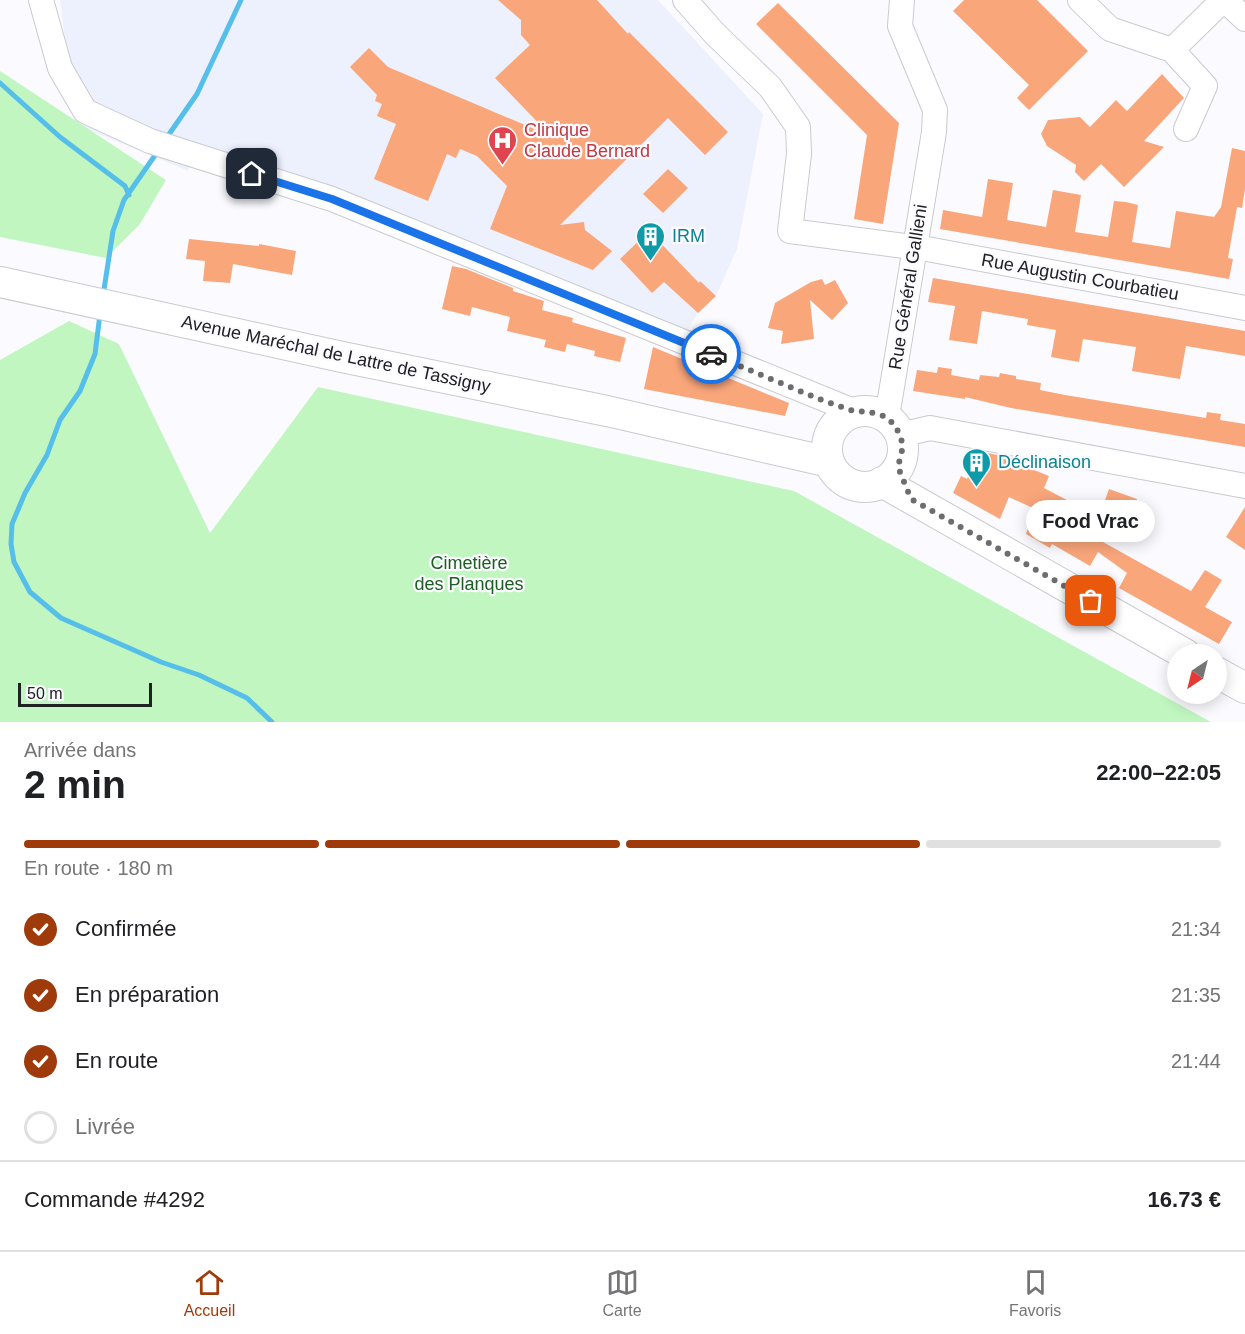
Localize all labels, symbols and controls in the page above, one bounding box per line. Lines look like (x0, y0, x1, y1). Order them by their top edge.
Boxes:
place label: Clinique Claude Bernard (524, 120, 650, 161)
hospital icon: Clinique Claude Bernard (487, 124, 519, 166)
pin (226, 148, 277, 199)
icon: home (235, 157, 268, 190)
street label: Rue Général Gallieni (885, 203, 931, 371)
building icon: IRM (635, 220, 667, 262)
place label: IRM (672, 226, 705, 246)
street label: Rue Augustin Courbatieu (980, 250, 1180, 304)
street label: Avenue Maréchal de Lattre de Tassigny (180, 311, 492, 397)
courier (681, 324, 741, 384)
icon: car (695, 338, 728, 371)
building icon: Déclinaison (961, 446, 993, 488)
place label: Déclinaison (998, 452, 1091, 472)
callout: Food Vrac (1026, 499, 1156, 541)
text: Food Vrac (1042, 510, 1139, 532)
park label: Cimetière des Planques (414, 553, 524, 594)
pin (1065, 575, 1116, 626)
icon: bag (1074, 584, 1107, 617)
north arrow (1167, 644, 1227, 704)
map controls (1167, 644, 1227, 704)
scale bar (18, 680, 152, 708)
text: 50 m (27, 685, 63, 702)
text: Arrivée dans (24, 739, 136, 761)
text: 22:00–22:05 (1096, 760, 1221, 785)
text: 2 min (24, 763, 126, 806)
text: En route · 180 m (24, 857, 173, 879)
icon: check (24, 913, 57, 946)
text: Confirmée (75, 916, 176, 941)
text: 21:34 (1171, 918, 1221, 940)
icon: check (24, 979, 57, 1012)
text: En préparation (75, 982, 219, 1007)
text: 21:35 (1171, 984, 1221, 1006)
icon: check (24, 1045, 57, 1078)
text: En route (75, 1048, 158, 1073)
text: 21:44 (1171, 1050, 1221, 1072)
text: Livrée (75, 1114, 135, 1139)
text: Commande #4292 (24, 1187, 205, 1212)
text: 16.73 € (1148, 1187, 1221, 1212)
tab: Accueil (184, 1266, 235, 1320)
tab: Carte (603, 1266, 642, 1320)
tab: Favoris (1009, 1266, 1061, 1320)

